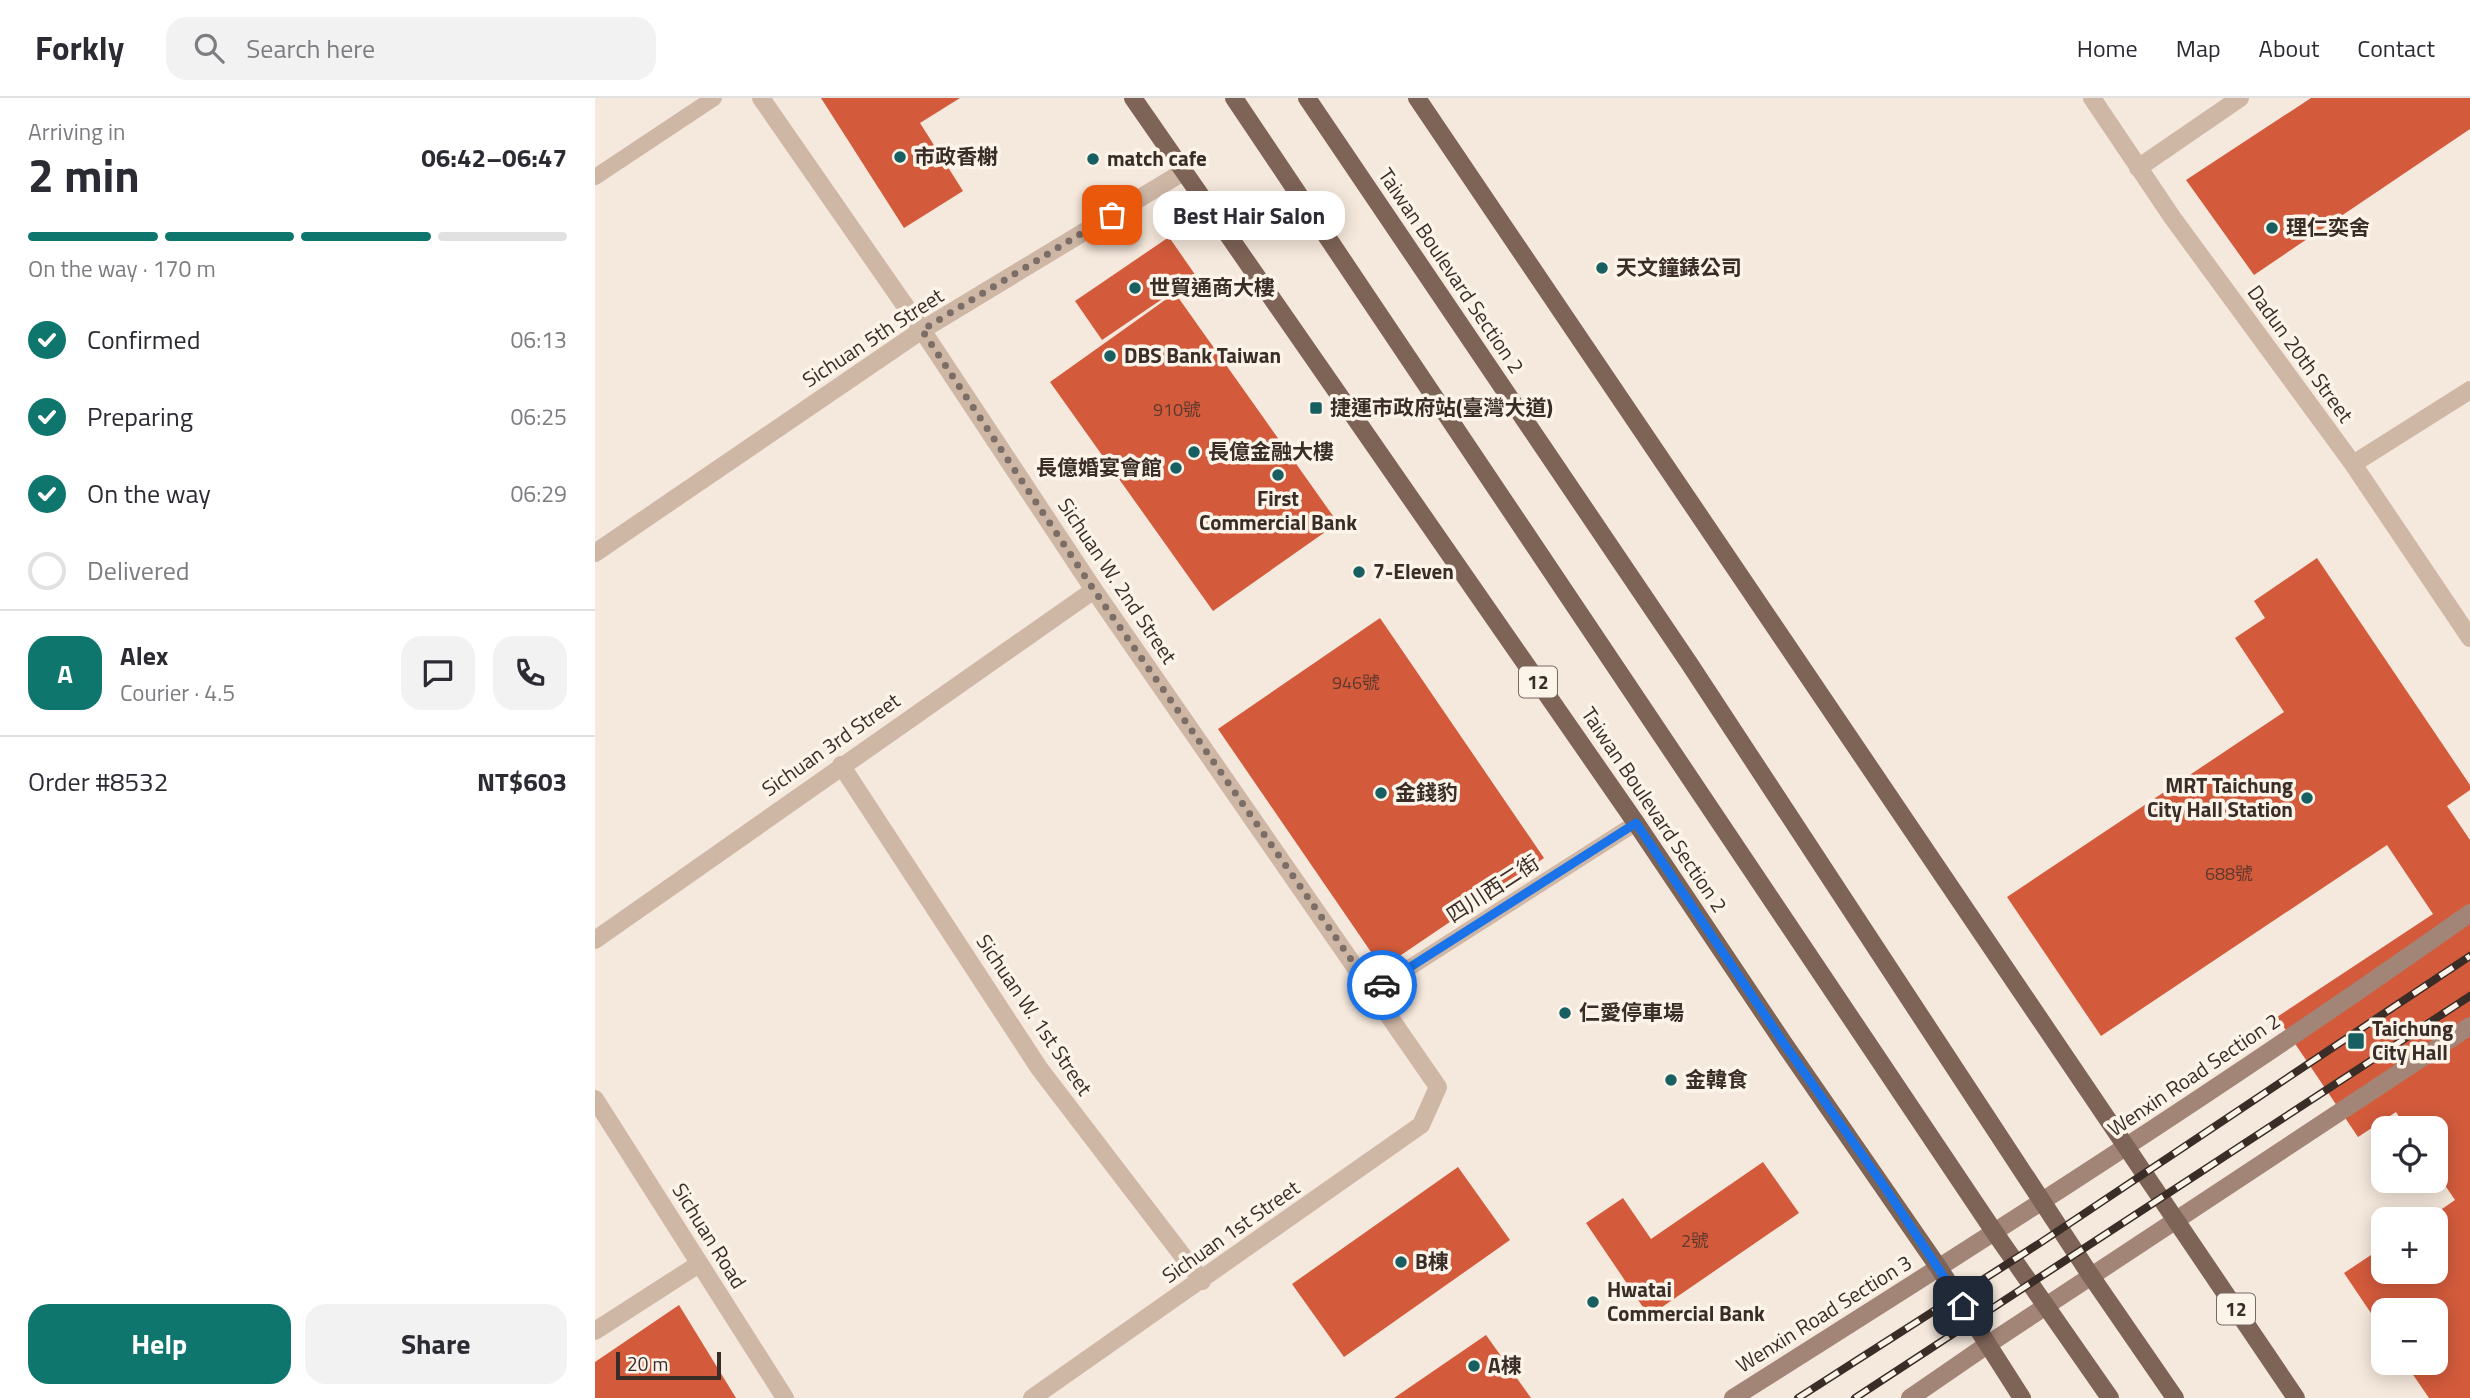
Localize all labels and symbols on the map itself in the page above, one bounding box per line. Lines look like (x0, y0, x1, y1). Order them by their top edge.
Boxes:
place label: 市政香榭 (914, 140, 998, 172)
place label: match cafe (1107, 142, 1207, 174)
marker: 市政香榭 (892, 149, 908, 165)
marker: match cafe (1085, 151, 1101, 167)
street label: Taiwan Boulevard Section 2 (1371, 161, 1533, 380)
pin (1082, 185, 1142, 245)
callout: Best Hair Salon (1154, 190, 1347, 240)
place label: 理仁奕舍 (2286, 211, 2370, 243)
marker: 理仁奕舍 (2264, 220, 2280, 236)
place label: 天文鐘錶公司 (1616, 251, 1742, 283)
marker: 天文鐘錶公司 (1594, 260, 1610, 276)
place label: 世貿通商大樓 (1149, 271, 1275, 303)
street label: Dadun 20th Street (2240, 278, 2362, 429)
street label: Sichuan 5th Street (795, 279, 950, 395)
marker: 世貿通商大樓 (1127, 280, 1143, 296)
place label: DBS Bank Taiwan (1124, 339, 1281, 371)
marker: DBS Bank Taiwan (1102, 348, 1118, 364)
place label: 捷運市政府站(臺灣大道) (1330, 391, 1553, 423)
house number: 910號 (1153, 396, 1201, 423)
marker: 捷運市政府站(臺灣大道) (1308, 400, 1324, 416)
place label: 長億金融大樓 (1208, 435, 1334, 467)
marker: 長億金融大樓 (1186, 444, 1202, 460)
place label: 長億婚宴會館 (1036, 451, 1162, 483)
marker: 長億婚宴會館 (1168, 460, 1184, 476)
marker: First Commercial Bank (1270, 467, 1286, 483)
place label: First Commercial Bank (1199, 482, 1357, 538)
street label: Sichuan W. 2nd Street (1050, 491, 1186, 670)
place label: 7-Eleven (1373, 555, 1454, 587)
marker: 7-Eleven (1351, 564, 1367, 580)
road number: 12 (1519, 666, 1557, 698)
house number: 946號 (1332, 669, 1380, 696)
street label: Sichuan 3rd Street (755, 684, 907, 804)
street label: Taiwan Boulevard Section 2 (1574, 700, 1736, 919)
place label: MRT Taichung City Hall Station (2147, 769, 2293, 825)
place label: 金錢豹 (1395, 776, 1458, 808)
marker: 金錢豹 (1373, 785, 1389, 801)
marker: MRT Taichung City Hall Station (2299, 790, 2315, 806)
street label: 四川西二街 (1440, 846, 1545, 930)
house number: 688號 (2205, 860, 2253, 887)
street label: Sichuan W. 1st Street (969, 927, 1101, 1102)
courier (1347, 950, 1417, 1020)
place label: 仁愛停車場 (1579, 996, 1684, 1028)
street label: Wenxin Road Section 2 (2101, 1004, 2286, 1144)
marker: 仁愛停車場 (1557, 1005, 1573, 1021)
place label: Taichung City Hall (2372, 1012, 2453, 1068)
marker: Taichung City Hall (2346, 1031, 2366, 1051)
place label: 金韓食 (1685, 1063, 1748, 1095)
marker: 金韓食 (1663, 1072, 1679, 1088)
street label: Sichuan 1st Street (1155, 1171, 1306, 1291)
street label: Sichuan Road (665, 1176, 755, 1295)
house number: 2號 (1681, 1227, 1709, 1254)
place label: B棟 (1415, 1245, 1449, 1277)
street label: Wenxin Road Section 3 (1729, 1246, 1918, 1380)
marker: B棟 (1393, 1254, 1409, 1270)
place label: Hwatai Commercial Bank (1607, 1273, 1765, 1329)
pin (1933, 1276, 1993, 1336)
marker: Hwatai Commercial Bank (1585, 1294, 1601, 1310)
road number: 12 (2217, 1294, 2255, 1324)
scale bar (616, 1349, 721, 1381)
place label: A棟 (1488, 1349, 1522, 1381)
marker: A棟 (1466, 1358, 1482, 1374)

